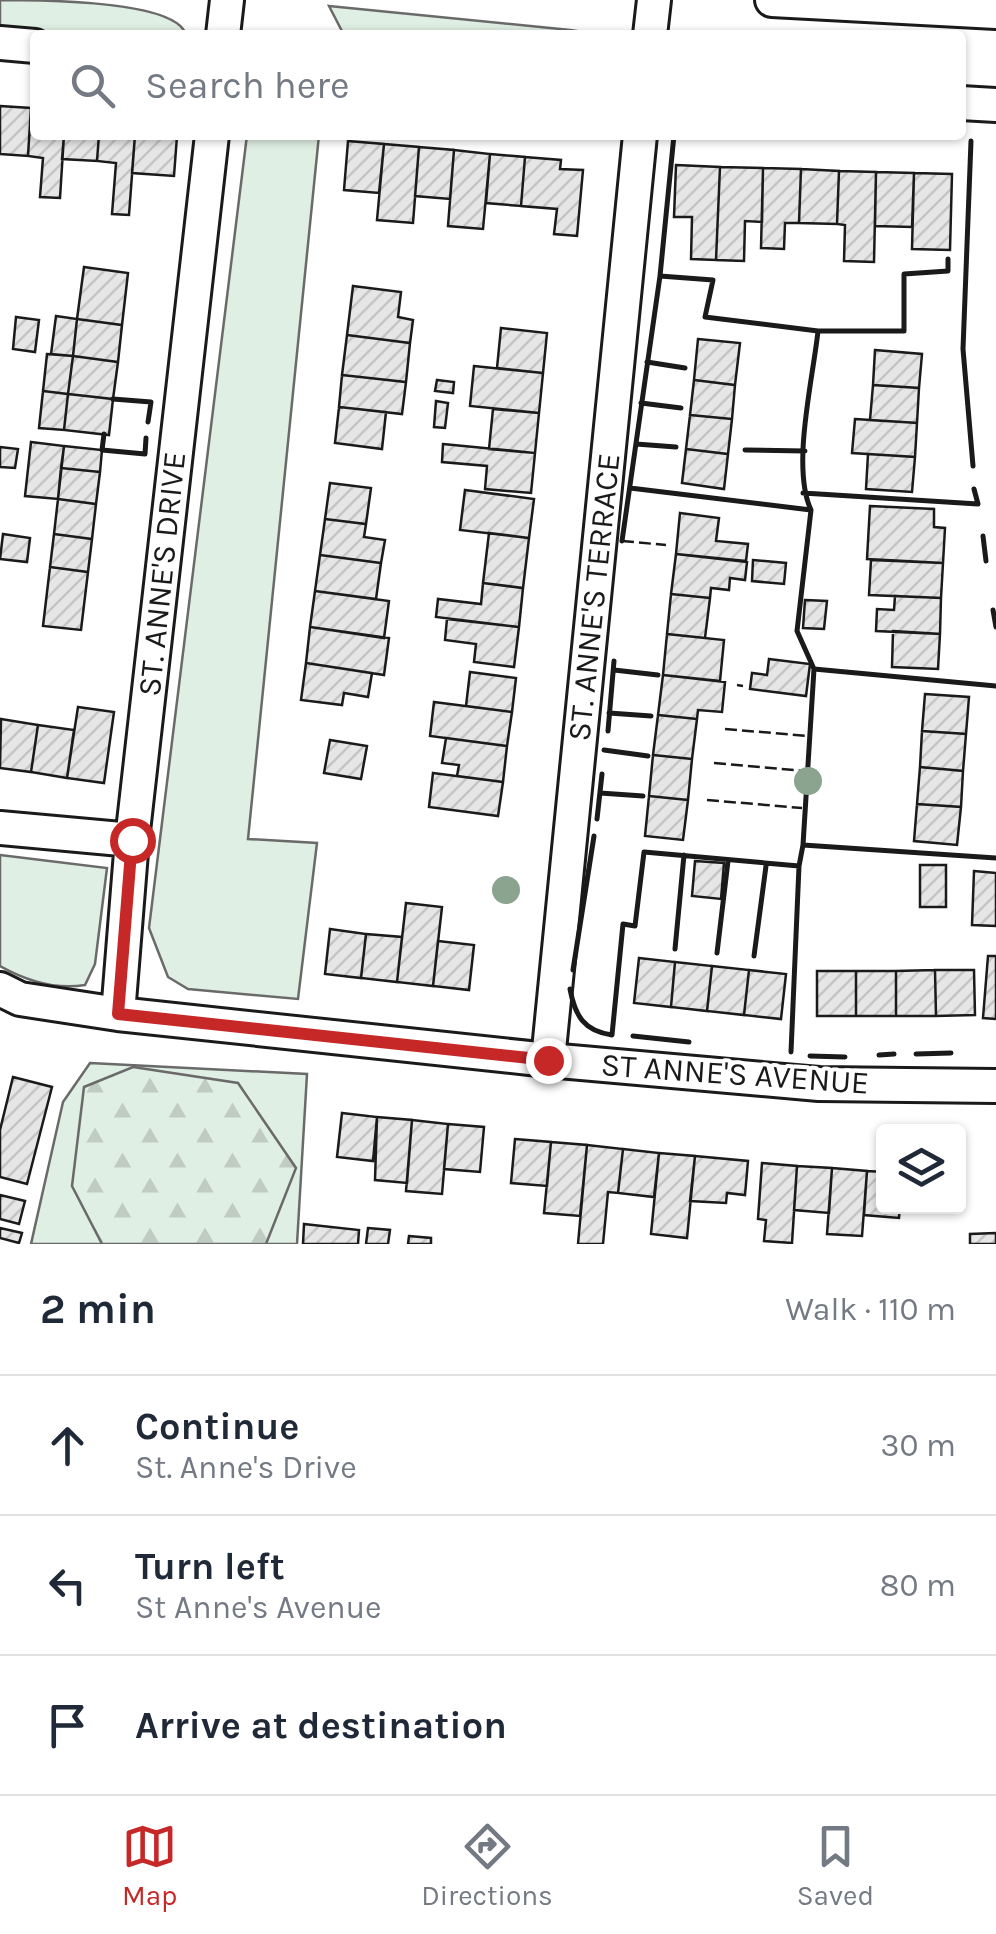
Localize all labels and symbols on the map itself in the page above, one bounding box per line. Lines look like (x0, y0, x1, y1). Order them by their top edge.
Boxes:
street label: ST. ANNE'S DRIVE (131, 450, 193, 698)
street label: ST. ANNE'S TERRACE (560, 451, 628, 743)
route start (110, 818, 156, 864)
route end (526, 1038, 572, 1084)
street label: ST ANNE'S AVENUE (600, 1046, 870, 1102)

